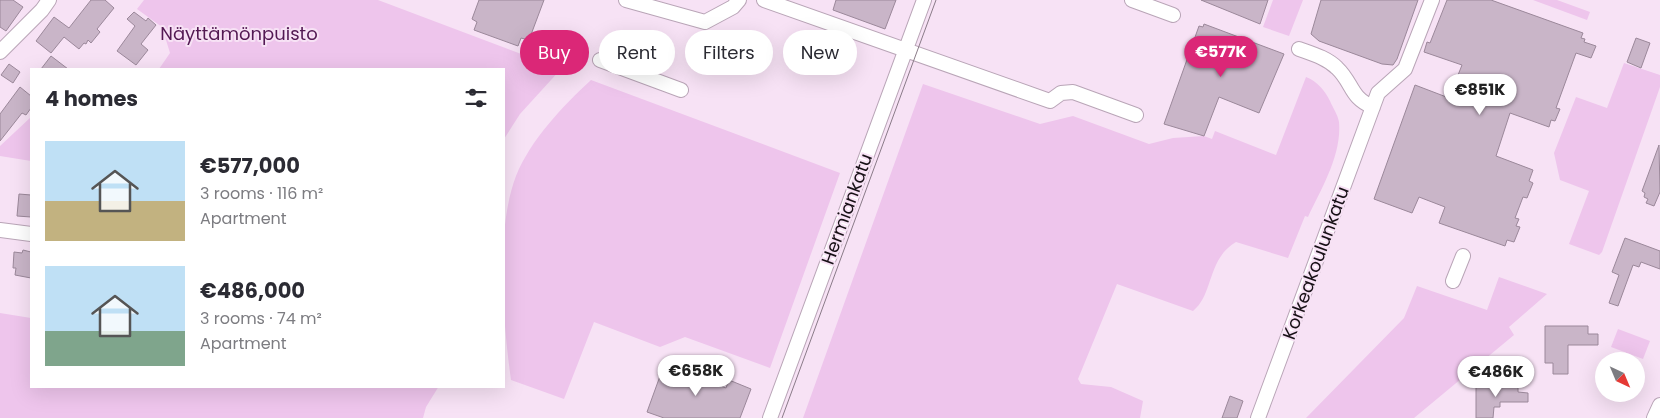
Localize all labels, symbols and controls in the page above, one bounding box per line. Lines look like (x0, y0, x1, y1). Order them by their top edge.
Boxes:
park label: Näyttämönpuisto (160, 21, 318, 46)
chip: Buy (520, 30, 589, 75)
chip: Rent (599, 30, 675, 75)
chip: Filters (685, 30, 773, 75)
chip: New (783, 30, 857, 75)
pin: €577K (1186, 36, 1256, 78)
text: €577K (1195, 40, 1247, 63)
pin: €851K (1445, 74, 1515, 116)
text: €851K (1455, 78, 1505, 101)
text: 4 homes (45, 84, 138, 113)
icon: filters (462, 84, 490, 112)
street label: Hermiankatu (815, 150, 878, 268)
text: €577,000 (200, 151, 300, 180)
icon: home (85, 161, 145, 221)
text: 3 rooms · 116 m² (200, 182, 323, 205)
street label: Korkeakoulunkatu (1276, 183, 1355, 343)
text: Apartment (200, 207, 287, 230)
text: €486,000 (200, 276, 305, 305)
icon: home (85, 286, 145, 346)
text: 3 rooms · 74 m² (200, 307, 322, 330)
text: Apartment (200, 332, 287, 355)
north arrow (1595, 352, 1645, 402)
map controls (1595, 352, 1645, 402)
pin: €658K (661, 354, 731, 397)
pin: €486K (1461, 356, 1531, 398)
text: €658K (669, 359, 723, 382)
text: €486K (1468, 360, 1524, 383)

